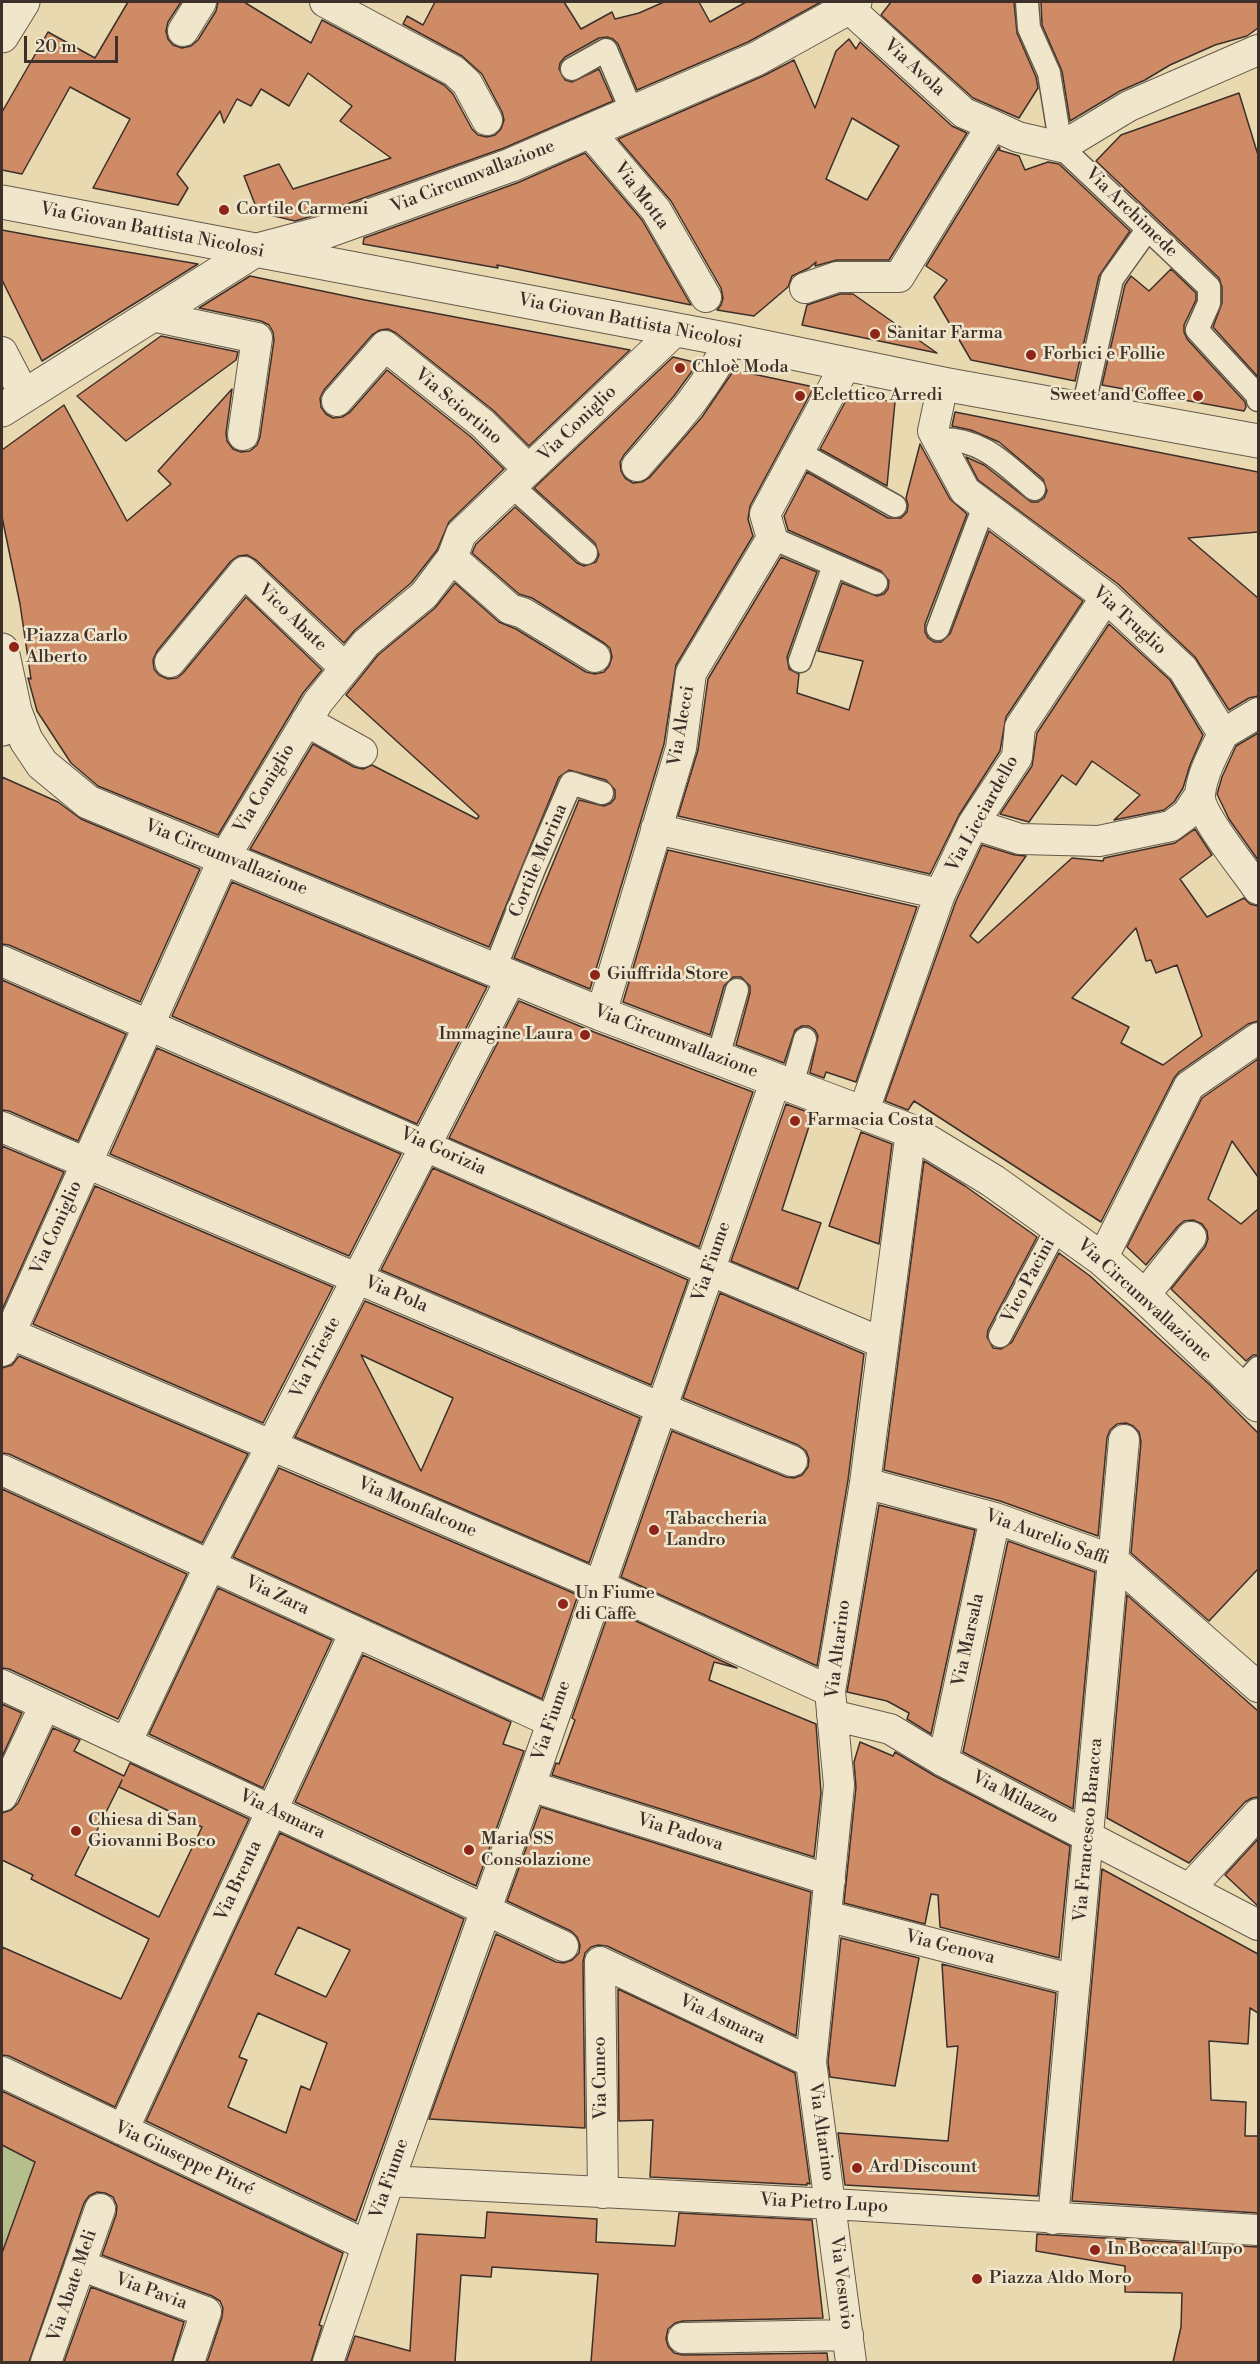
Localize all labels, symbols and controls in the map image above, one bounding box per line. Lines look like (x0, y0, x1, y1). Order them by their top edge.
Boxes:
scale bar (27, 24, 122, 62)
text: 20 m (35, 35, 77, 58)
street label: Via Avola (879, 35, 949, 101)
street label: Via Circumvallazione (388, 136, 558, 218)
street label: Via Motta (609, 158, 673, 234)
street label: Via Archimede (1080, 163, 1182, 263)
street label: Via Giovan Battista Nicolosi (38, 199, 266, 263)
place label: Cortile Carmeni (236, 199, 368, 221)
marker: Cortile Carmeni (217, 203, 231, 217)
street label: Via Giovan Battista Nicolosi (516, 290, 744, 354)
place label: Sanitar Farma (887, 323, 1003, 345)
marker: Sanitar Farma (868, 327, 882, 341)
place label: Forbici e Follie (1043, 344, 1165, 366)
marker: Forbici e Follie (1024, 348, 1038, 362)
place label: Chloè Moda (692, 357, 789, 379)
marker: Chloè Moda (673, 361, 687, 375)
street label: Via Sciortino (410, 364, 506, 450)
street label: Via Coniglio (534, 381, 622, 467)
place label: Eclettico Arredi (812, 385, 943, 407)
place label: Sweet and Coffee (1050, 385, 1186, 407)
marker: Eclettico Arredi (793, 389, 807, 403)
marker: Sweet and Coffee (1191, 389, 1205, 403)
street label: Vico Abate (253, 580, 331, 656)
street label: Via Truglio (1088, 582, 1170, 660)
place label: Piazza Carlo Alberto (26, 626, 128, 668)
marker: Piazza Carlo Alberto (7, 640, 21, 654)
street label: Via Alecci (664, 684, 700, 768)
street label: Via Coniglio (230, 740, 300, 838)
street label: Via Licciardello (942, 752, 1024, 876)
street label: Cortile Morina (505, 801, 573, 921)
street label: Via Circumvallazione (141, 815, 311, 901)
place label: Giuffrida Store (607, 964, 729, 986)
marker: Giuffrida Store (588, 968, 602, 982)
street label: Via Circumvallazione (591, 1001, 761, 1083)
place label: Immagine Laura (439, 1024, 573, 1046)
marker: Immagine Laura (578, 1028, 592, 1042)
place label: Farmacia Costa (807, 1110, 934, 1132)
marker: Farmacia Costa (788, 1114, 802, 1128)
street label: Via Gorizia (397, 1123, 489, 1181)
street label: Via Coniglio (27, 1178, 87, 1278)
street label: Via Fiume (688, 1219, 736, 1305)
street label: Vico Pacini (998, 1235, 1060, 1327)
street label: Via Circumvallazione (1072, 1235, 1216, 1367)
street label: Via Pola (361, 1272, 431, 1318)
street label: Via Trieste (286, 1313, 346, 1403)
street label: Via Monfalcone (354, 1473, 480, 1543)
street label: Via Aurelio Saffi (982, 1506, 1112, 1570)
place label: Tabaccheria Landro (666, 1509, 767, 1552)
marker: Tabaccheria Landro (647, 1523, 661, 1537)
street label: Via Zara (242, 1572, 312, 1620)
place label: Un Fiume di Caffè (575, 1583, 655, 1626)
street label: Via Marsala (949, 1591, 989, 1689)
marker: Un Fiume di Caffè (556, 1597, 570, 1611)
street label: Via Altarino (822, 1599, 856, 1699)
street label: Via Fiume (528, 1678, 576, 1764)
street label: Via Francesco Baracca (1070, 1737, 1108, 1923)
street label: Via Milazzo (968, 1767, 1062, 1829)
street label: Via Asmara (236, 1786, 328, 1844)
place label: Chiesa di San Giovanni Bosco (88, 1810, 216, 1852)
street label: Via Padova (634, 1810, 726, 1856)
marker: Chiesa di San Giovanni Bosco (69, 1824, 83, 1838)
place label: Maria SS Consolazione (481, 1829, 591, 1872)
street label: Via Brenta (211, 1837, 267, 1925)
marker: Maria SS Consolazione (462, 1843, 476, 1857)
street label: Via Genova (903, 1926, 997, 1970)
street label: Via Asmara (676, 1991, 768, 2049)
street label: Via Cuneo (589, 2036, 613, 2120)
street label: Via Altarino (803, 2081, 839, 2183)
street label: Via Giuseppe Pitré (111, 2117, 257, 2201)
street label: Via Fiume (366, 2136, 414, 2222)
place label: Ard Discount (869, 2157, 977, 2179)
marker: Ard Discount (850, 2161, 864, 2175)
street label: Via Pietro Lupo (759, 2190, 889, 2218)
street label: Via Abate Meli (44, 2227, 102, 2345)
street label: Via Vesuvio (825, 2235, 857, 2331)
place label: In Bocca al Lupo (1107, 2239, 1243, 2261)
marker: In Bocca al Lupo (1088, 2243, 1102, 2257)
place label: Piazza Aldo Moro (989, 2268, 1132, 2290)
street label: Via Pavia (112, 2269, 190, 2315)
marker: Piazza Aldo Moro (970, 2272, 984, 2286)

